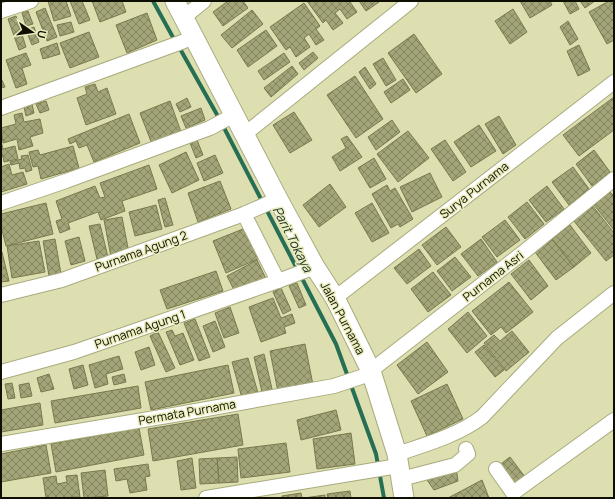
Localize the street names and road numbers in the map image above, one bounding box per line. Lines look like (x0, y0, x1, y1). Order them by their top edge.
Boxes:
street label: Surya Purnama (436, 158, 512, 222)
street label: Purnama Agung 2 (92, 226, 190, 276)
street label: Purnama Asri (459, 247, 527, 305)
street label: Jalan Purnama (317, 278, 369, 358)
street label: Purnama Agung 1 (92, 306, 188, 352)
street label: Permata Purnama (137, 395, 237, 429)

